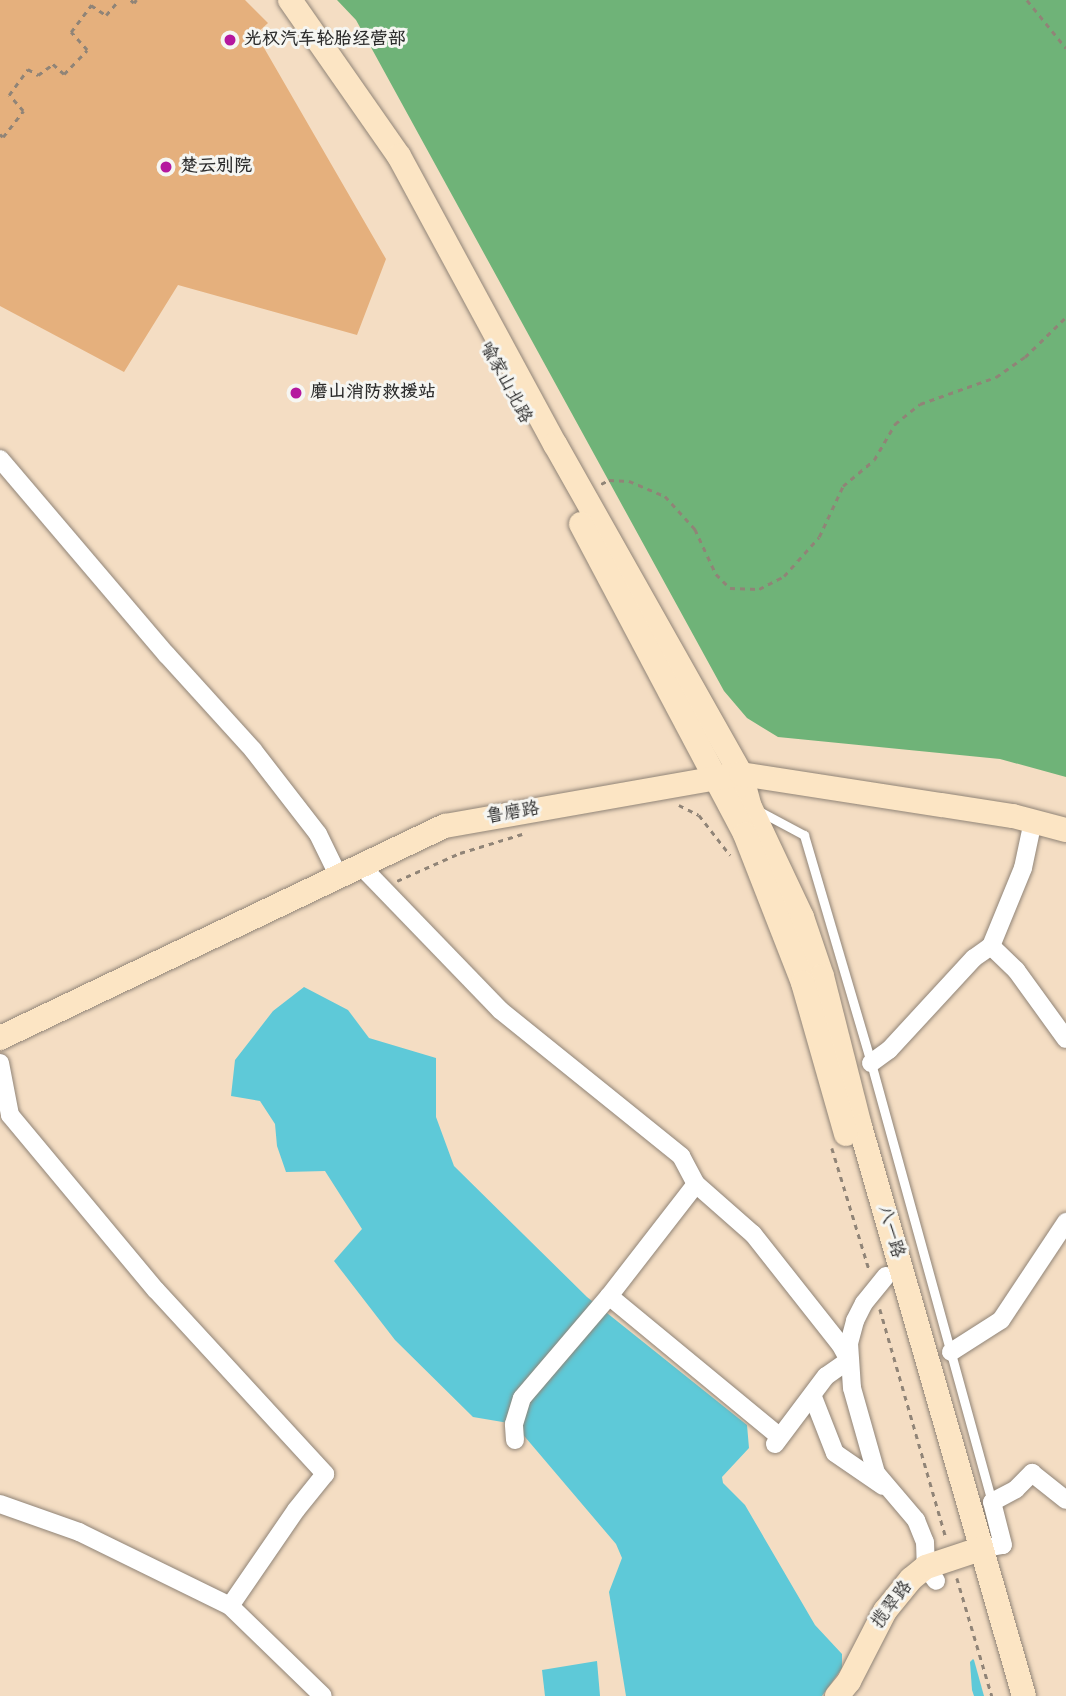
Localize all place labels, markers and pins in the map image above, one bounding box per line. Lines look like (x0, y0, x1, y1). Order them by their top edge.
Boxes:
place label: 光权汽车轮胎经营部 (244, 29, 406, 51)
marker: 光权汽车轮胎经营部 (222, 32, 238, 48)
place label: 楚云别院 (180, 156, 252, 178)
marker: 楚云别院 (158, 159, 174, 175)
place label: 磨山消防救援站 (310, 382, 436, 404)
marker: 磨山消防救援站 (288, 385, 304, 401)

